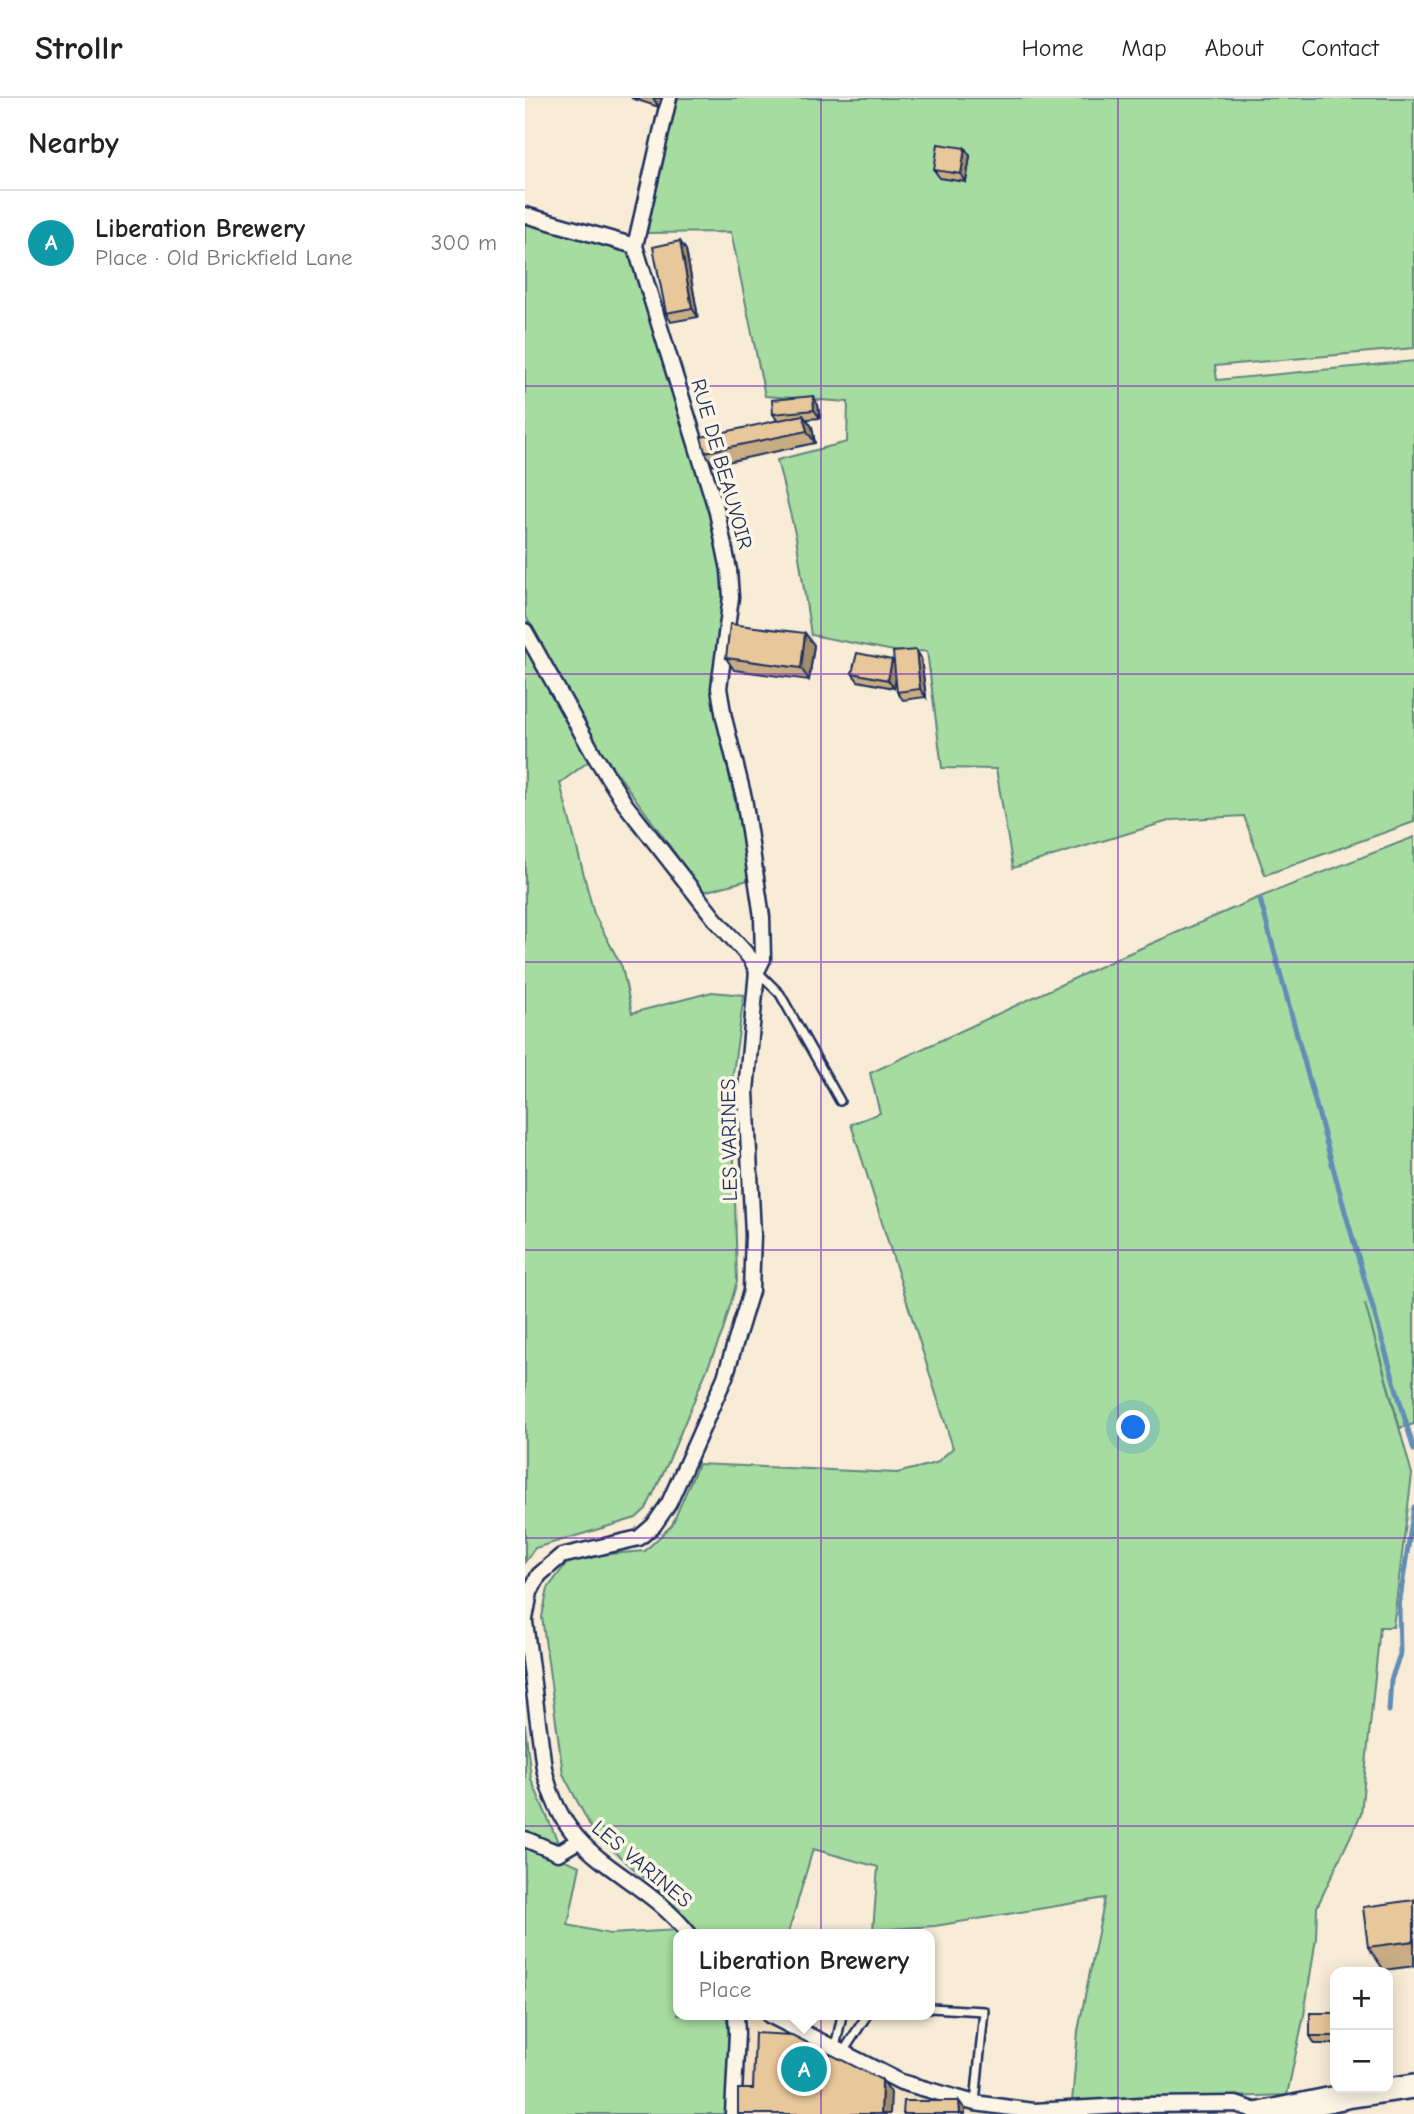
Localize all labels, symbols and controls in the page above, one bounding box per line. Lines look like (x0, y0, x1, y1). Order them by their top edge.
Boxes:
text: Strollr (35, 29, 123, 67)
text: Home (1022, 34, 1083, 62)
text: Map (1121, 34, 1167, 62)
text: About (1205, 34, 1263, 62)
text: Contact (1301, 34, 1379, 62)
text: Nearby (28, 126, 119, 161)
text: Liberation Brewery (95, 214, 305, 244)
text: A (45, 229, 57, 256)
text: 300 m (431, 229, 497, 256)
text: Place · Old Brickfield Lane (95, 244, 353, 271)
street label: RUE DE BEAUVOIR (686, 376, 758, 552)
street label: LES VARINES (716, 1078, 742, 1202)
your location (1116, 1410, 1150, 1444)
street label: LES VARINES (587, 1815, 697, 1913)
popup (673, 1929, 935, 2020)
text: Liberation Brewery (699, 1946, 909, 1976)
map controls (1330, 1967, 1393, 2093)
button: + (1330, 1967, 1393, 2030)
text: Place (699, 1976, 751, 2003)
button: − (1330, 2030, 1393, 2093)
pin: A (781, 2043, 827, 2095)

